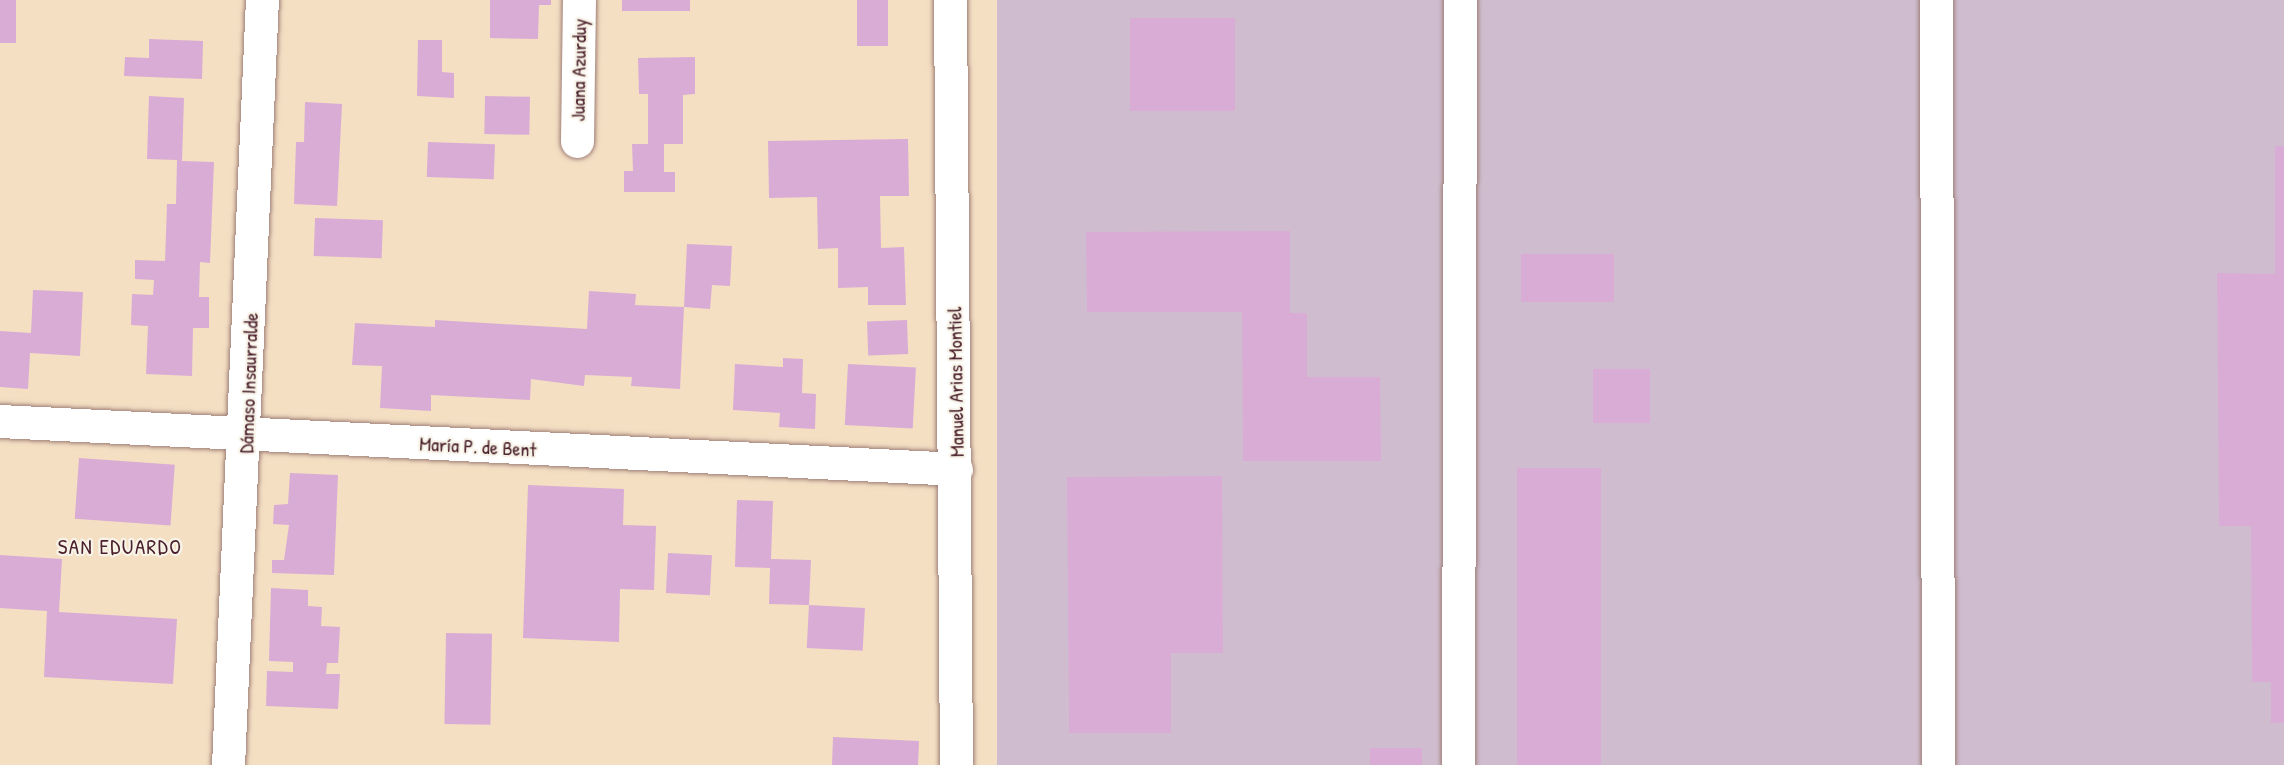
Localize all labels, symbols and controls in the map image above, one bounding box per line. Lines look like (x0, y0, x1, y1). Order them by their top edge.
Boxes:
street label: Juana Azurduy (565, 18, 591, 122)
street label: Manuel Arias Montiel (942, 307, 968, 457)
street label: Dámaso Insaurralde (234, 312, 262, 454)
street label: María P. de Bent (419, 431, 537, 461)
district label: SAN EDUARDO (58, 534, 182, 560)

